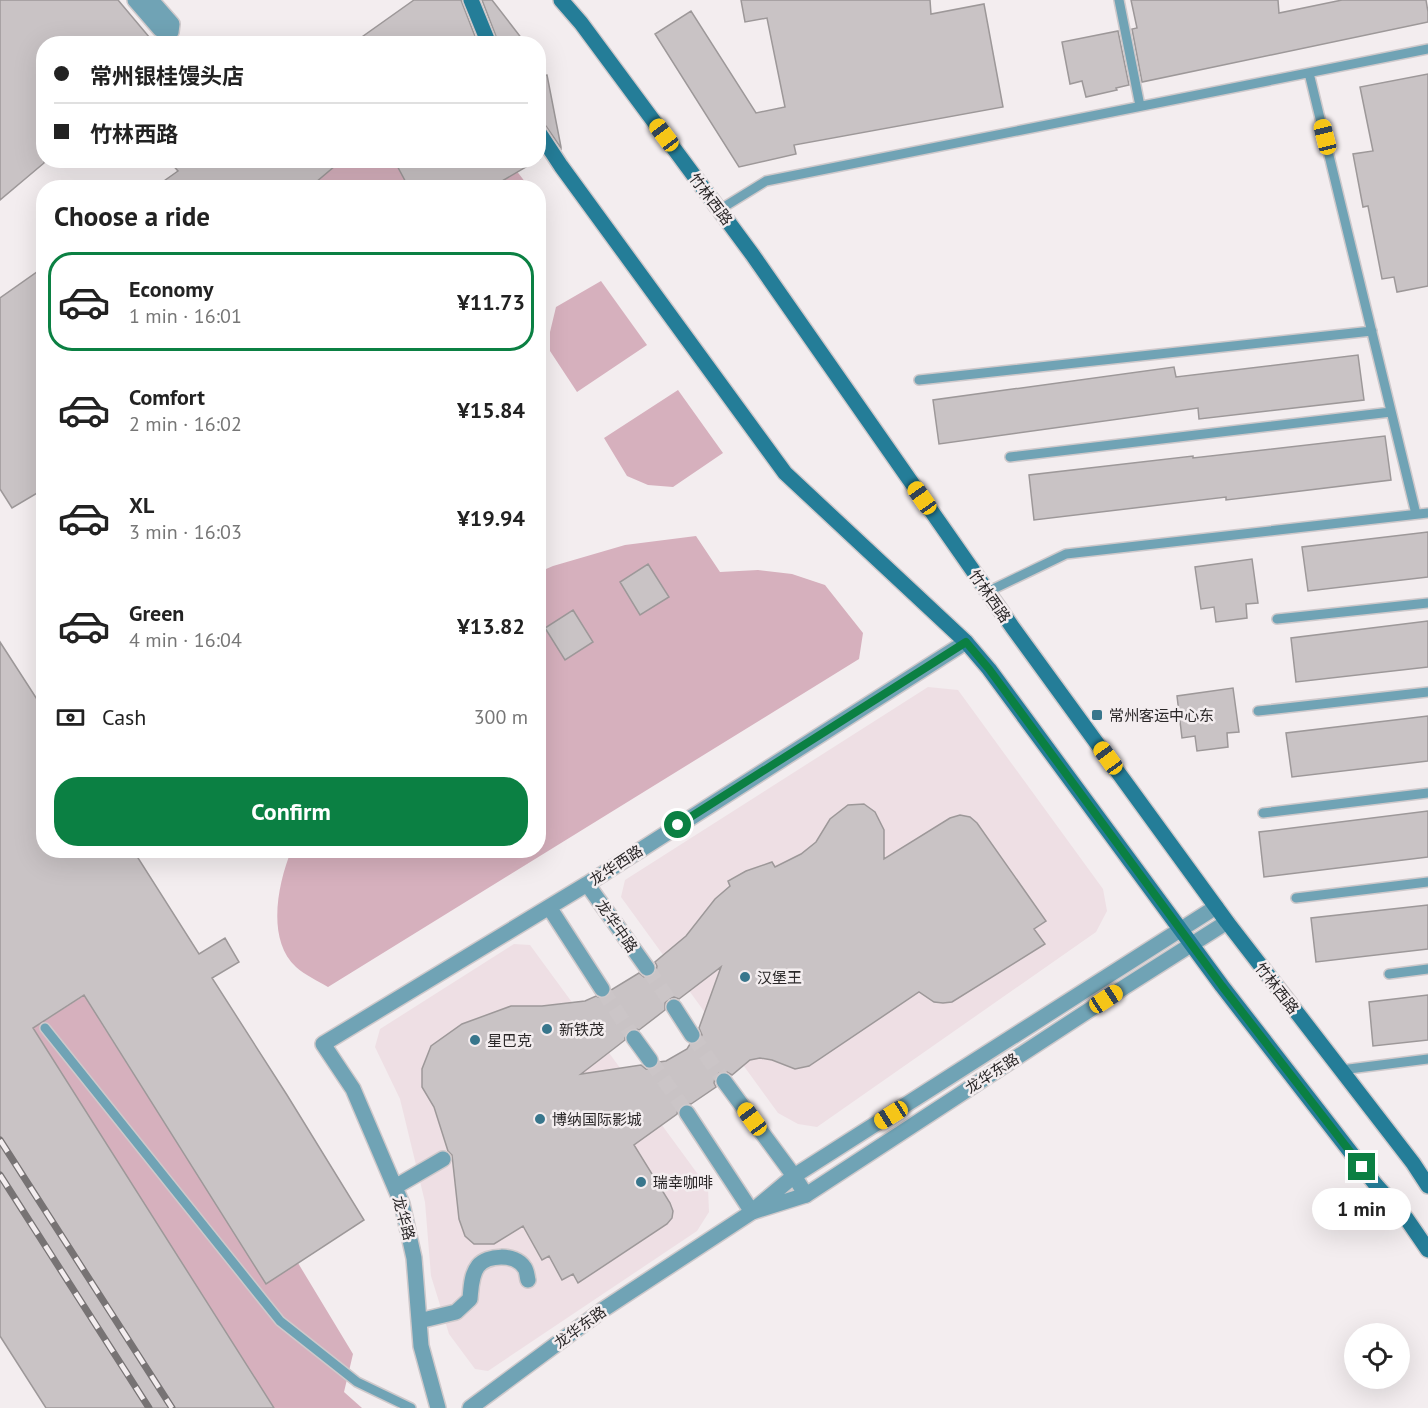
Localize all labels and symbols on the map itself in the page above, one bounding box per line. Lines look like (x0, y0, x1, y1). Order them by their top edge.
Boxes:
car (646, 115, 682, 155)
car (1312, 117, 1338, 157)
street label: 竹林西路 (685, 169, 737, 229)
car (904, 478, 940, 518)
street label: 竹林西路 (965, 566, 1015, 626)
place label: 常州客运中心东 (1109, 706, 1214, 725)
marker: 常州客运中心东 (1090, 708, 1104, 722)
car (1090, 738, 1126, 778)
route start (664, 811, 691, 838)
street label: 龙华西路 (586, 841, 646, 889)
street label: 龙华中路 (592, 896, 642, 956)
street label: 竹林西路 (1251, 959, 1303, 1017)
place label: 汉堡王 (757, 968, 802, 987)
marker: 汉堡王 (738, 970, 752, 984)
car (1086, 982, 1126, 1016)
place label: 新铁茂 (559, 1020, 604, 1039)
marker: 新铁茂 (540, 1022, 554, 1036)
place label: 星巴克 (487, 1031, 532, 1050)
marker: 星巴克 (468, 1033, 482, 1047)
street label: 龙华东路 (962, 1049, 1022, 1097)
car (871, 1098, 911, 1132)
car (734, 1099, 770, 1139)
place label: 博纳国际影城 (552, 1110, 642, 1129)
marker: 博纳国际影城 (533, 1112, 547, 1126)
route end (1348, 1153, 1375, 1180)
place label: 瑞幸咖啡 (653, 1173, 713, 1192)
marker: 瑞幸咖啡 (634, 1175, 648, 1189)
callout: 1 min (1312, 1188, 1412, 1230)
street label: 龙华路 (389, 1194, 419, 1242)
street label: 龙华东路 (550, 1302, 610, 1352)

